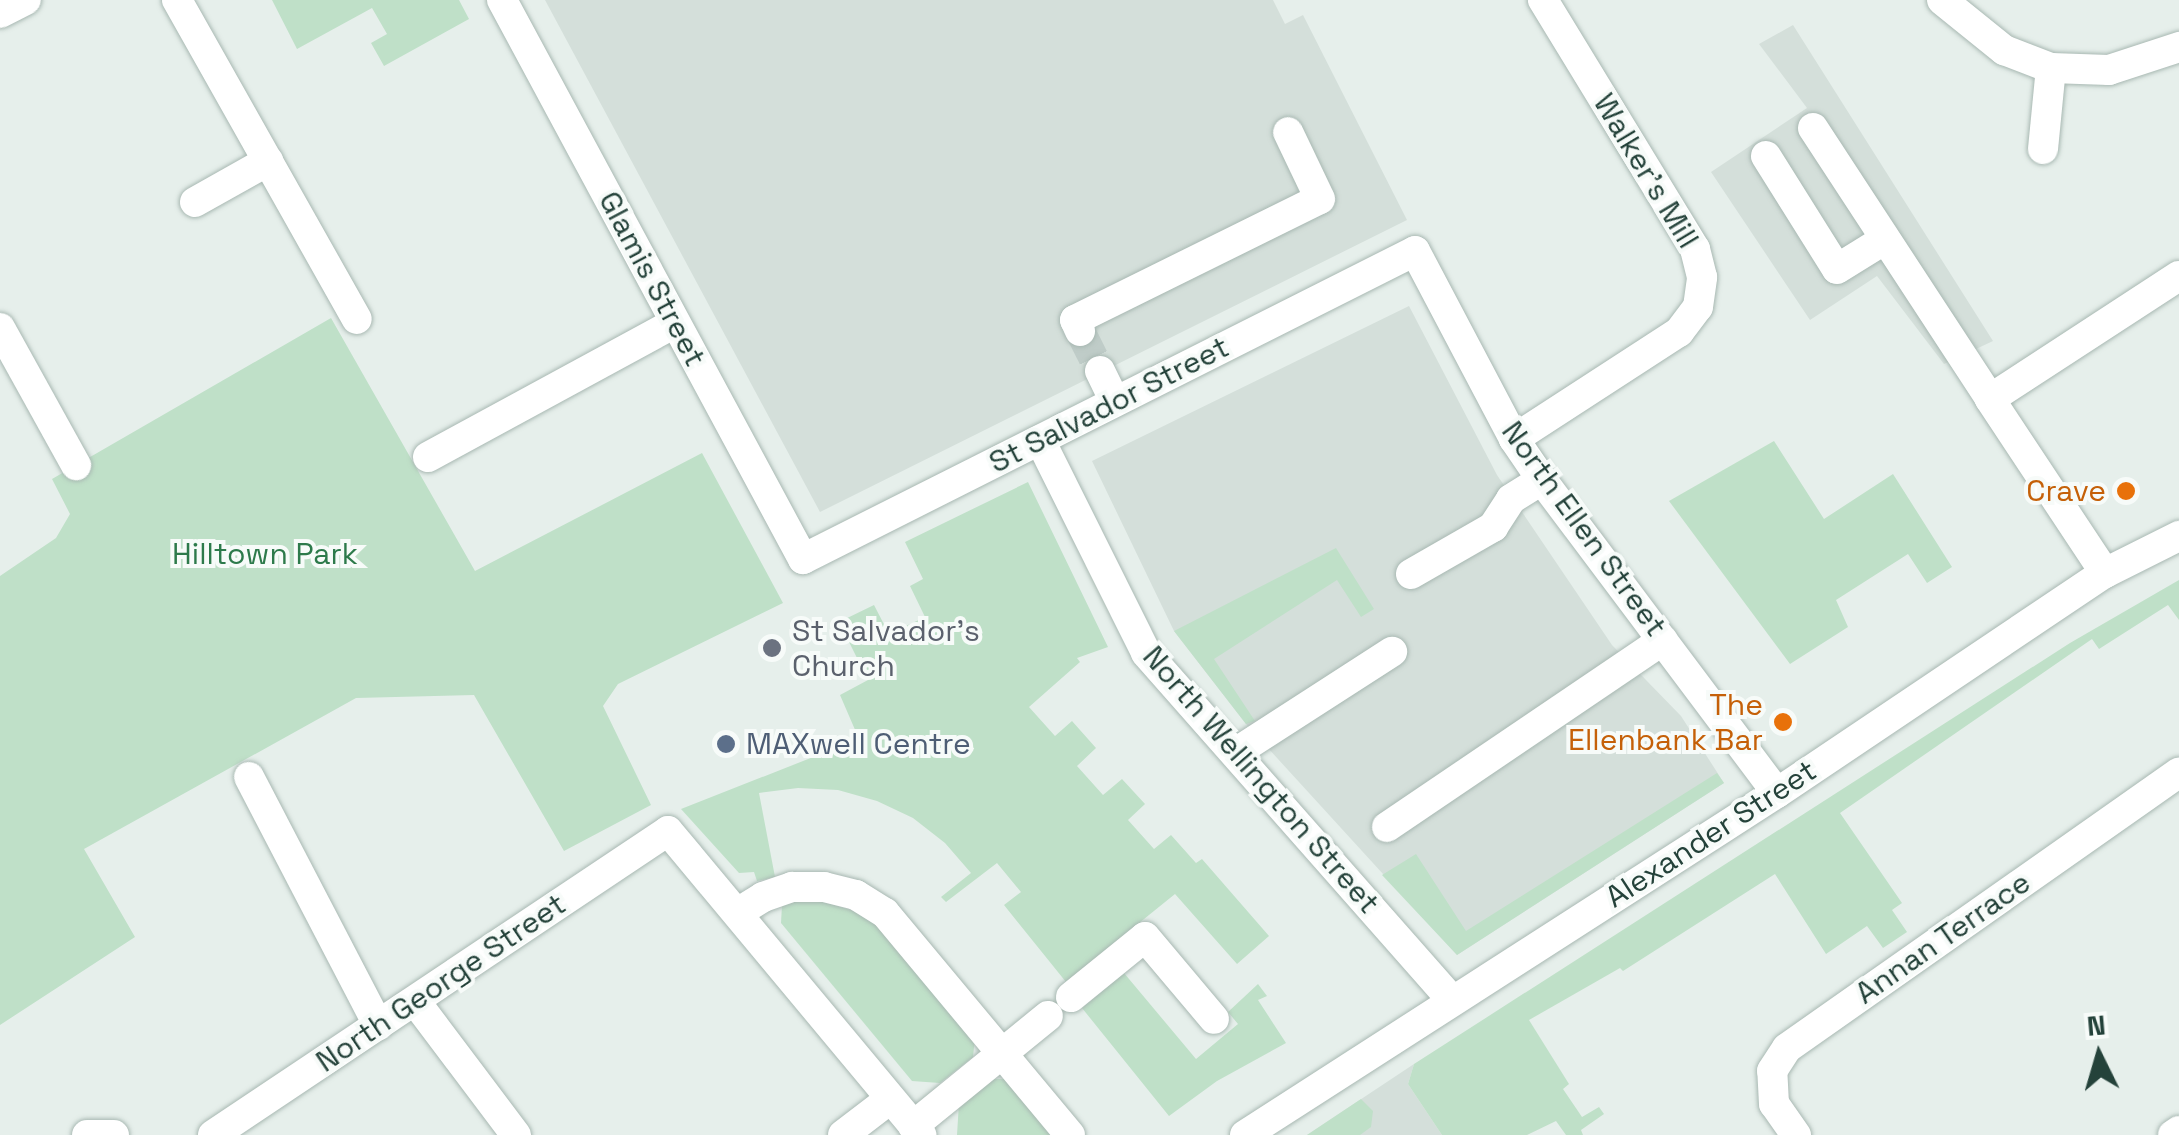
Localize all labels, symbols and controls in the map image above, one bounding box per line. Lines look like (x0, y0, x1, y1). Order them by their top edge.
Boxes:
street label: Walker's Mill (1586, 87, 1706, 255)
street label: Glamis Street (591, 185, 713, 373)
street label: St Salvador Street (983, 329, 1235, 481)
street label: North Ellen Street (1494, 415, 1674, 643)
place label: Crave (2026, 473, 2106, 509)
marker: Crave (2115, 480, 2137, 502)
park label: Hilltown Park (172, 536, 358, 572)
place label: St Salvador's Church (792, 613, 980, 684)
marker: St Salvador's Church (761, 637, 783, 659)
street label: North Wellington Street (1135, 639, 1387, 921)
place label: The Ellenbank Bar (1568, 687, 1763, 758)
marker: The Ellenbank Bar (1772, 711, 1794, 733)
place label: MAXwell Centre (746, 726, 971, 762)
marker: MAXwell Centre (715, 733, 737, 755)
street label: Alexander Street (1599, 752, 1823, 916)
street label: Annan Terrace (1848, 864, 2038, 1012)
street label: North George Street (309, 886, 573, 1080)
north arrow (2049, 1005, 2149, 1105)
text: N (2085, 1006, 2107, 1044)

